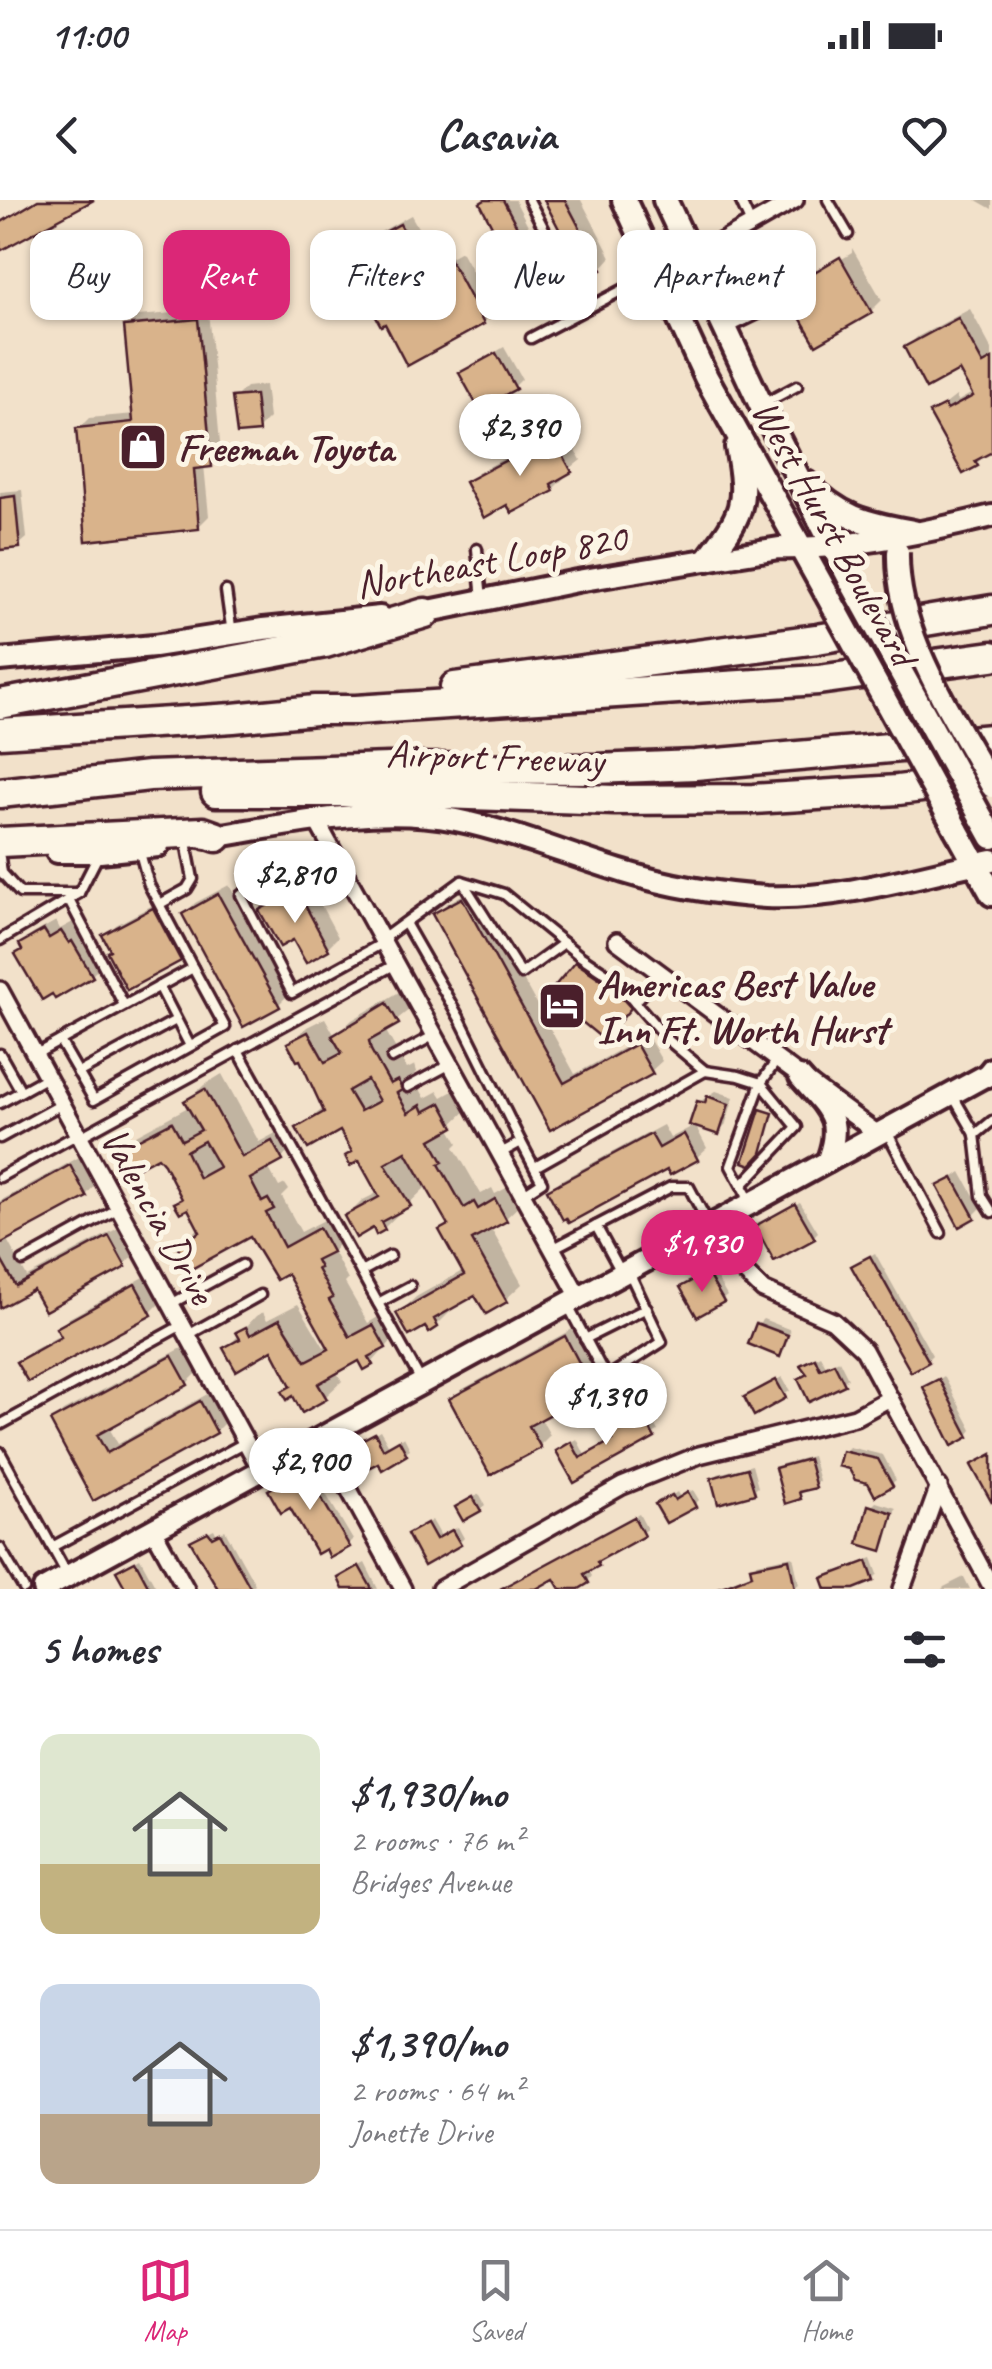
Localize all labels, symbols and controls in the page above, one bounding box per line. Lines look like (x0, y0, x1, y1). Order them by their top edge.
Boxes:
text: 11:00 (50, 12, 126, 59)
text: Casavia (436, 107, 556, 164)
icon: back (40, 108, 95, 163)
icon: heart (897, 108, 952, 163)
chip: Buy (30, 230, 143, 320)
chip: Rent (163, 230, 290, 320)
chip: Filters (310, 230, 456, 320)
chip: New (476, 230, 597, 320)
chip: Apartment (617, 230, 816, 320)
street label: West Hurst Boulevard (741, 391, 930, 679)
pin: $2,390 (439, 394, 601, 479)
text: $2,390 (481, 406, 559, 447)
shop icon: Freeman Toyota (117, 421, 169, 473)
place label: Freeman Toyota (178, 423, 397, 473)
street label: Northeast Loop 820 (352, 512, 633, 609)
street label: Airport Freeway (385, 728, 608, 786)
pin: $2,810 (214, 841, 376, 926)
text: $2,810 (256, 853, 334, 894)
place label: Americas Best Value Inn Ft. Worth Hurst (597, 959, 893, 1055)
hotel icon: Americas Best Value Inn Ft. Worth Hurst (536, 980, 588, 1032)
street label: Valencia Drive (89, 1119, 228, 1315)
pin: $1,930 (621, 1210, 783, 1295)
text: $1,930 (663, 1222, 741, 1263)
pin: $1,390 (525, 1363, 687, 1448)
text: $1,390 (567, 1375, 645, 1416)
pin: $2,900 (229, 1428, 391, 1513)
text: $2,900 (271, 1440, 349, 1481)
icon: filters (897, 1622, 952, 1677)
text: 5 homes (40, 1623, 158, 1676)
text: $1,930/mo (350, 1767, 506, 1820)
icon: home (120, 1774, 240, 1894)
text: 2 rooms · 76 m² (350, 1820, 523, 1861)
text: Bridges Avenue (350, 1861, 511, 1902)
text: $1,390/mo (350, 2017, 506, 2070)
icon: home (120, 2024, 240, 2144)
text: 2 rooms · 64 m² (350, 2070, 523, 2111)
text: Jonette Drive (350, 2111, 492, 2152)
tab: Map (138, 2253, 193, 2348)
tab: Saved (468, 2253, 523, 2348)
tab: Home (799, 2253, 854, 2348)

